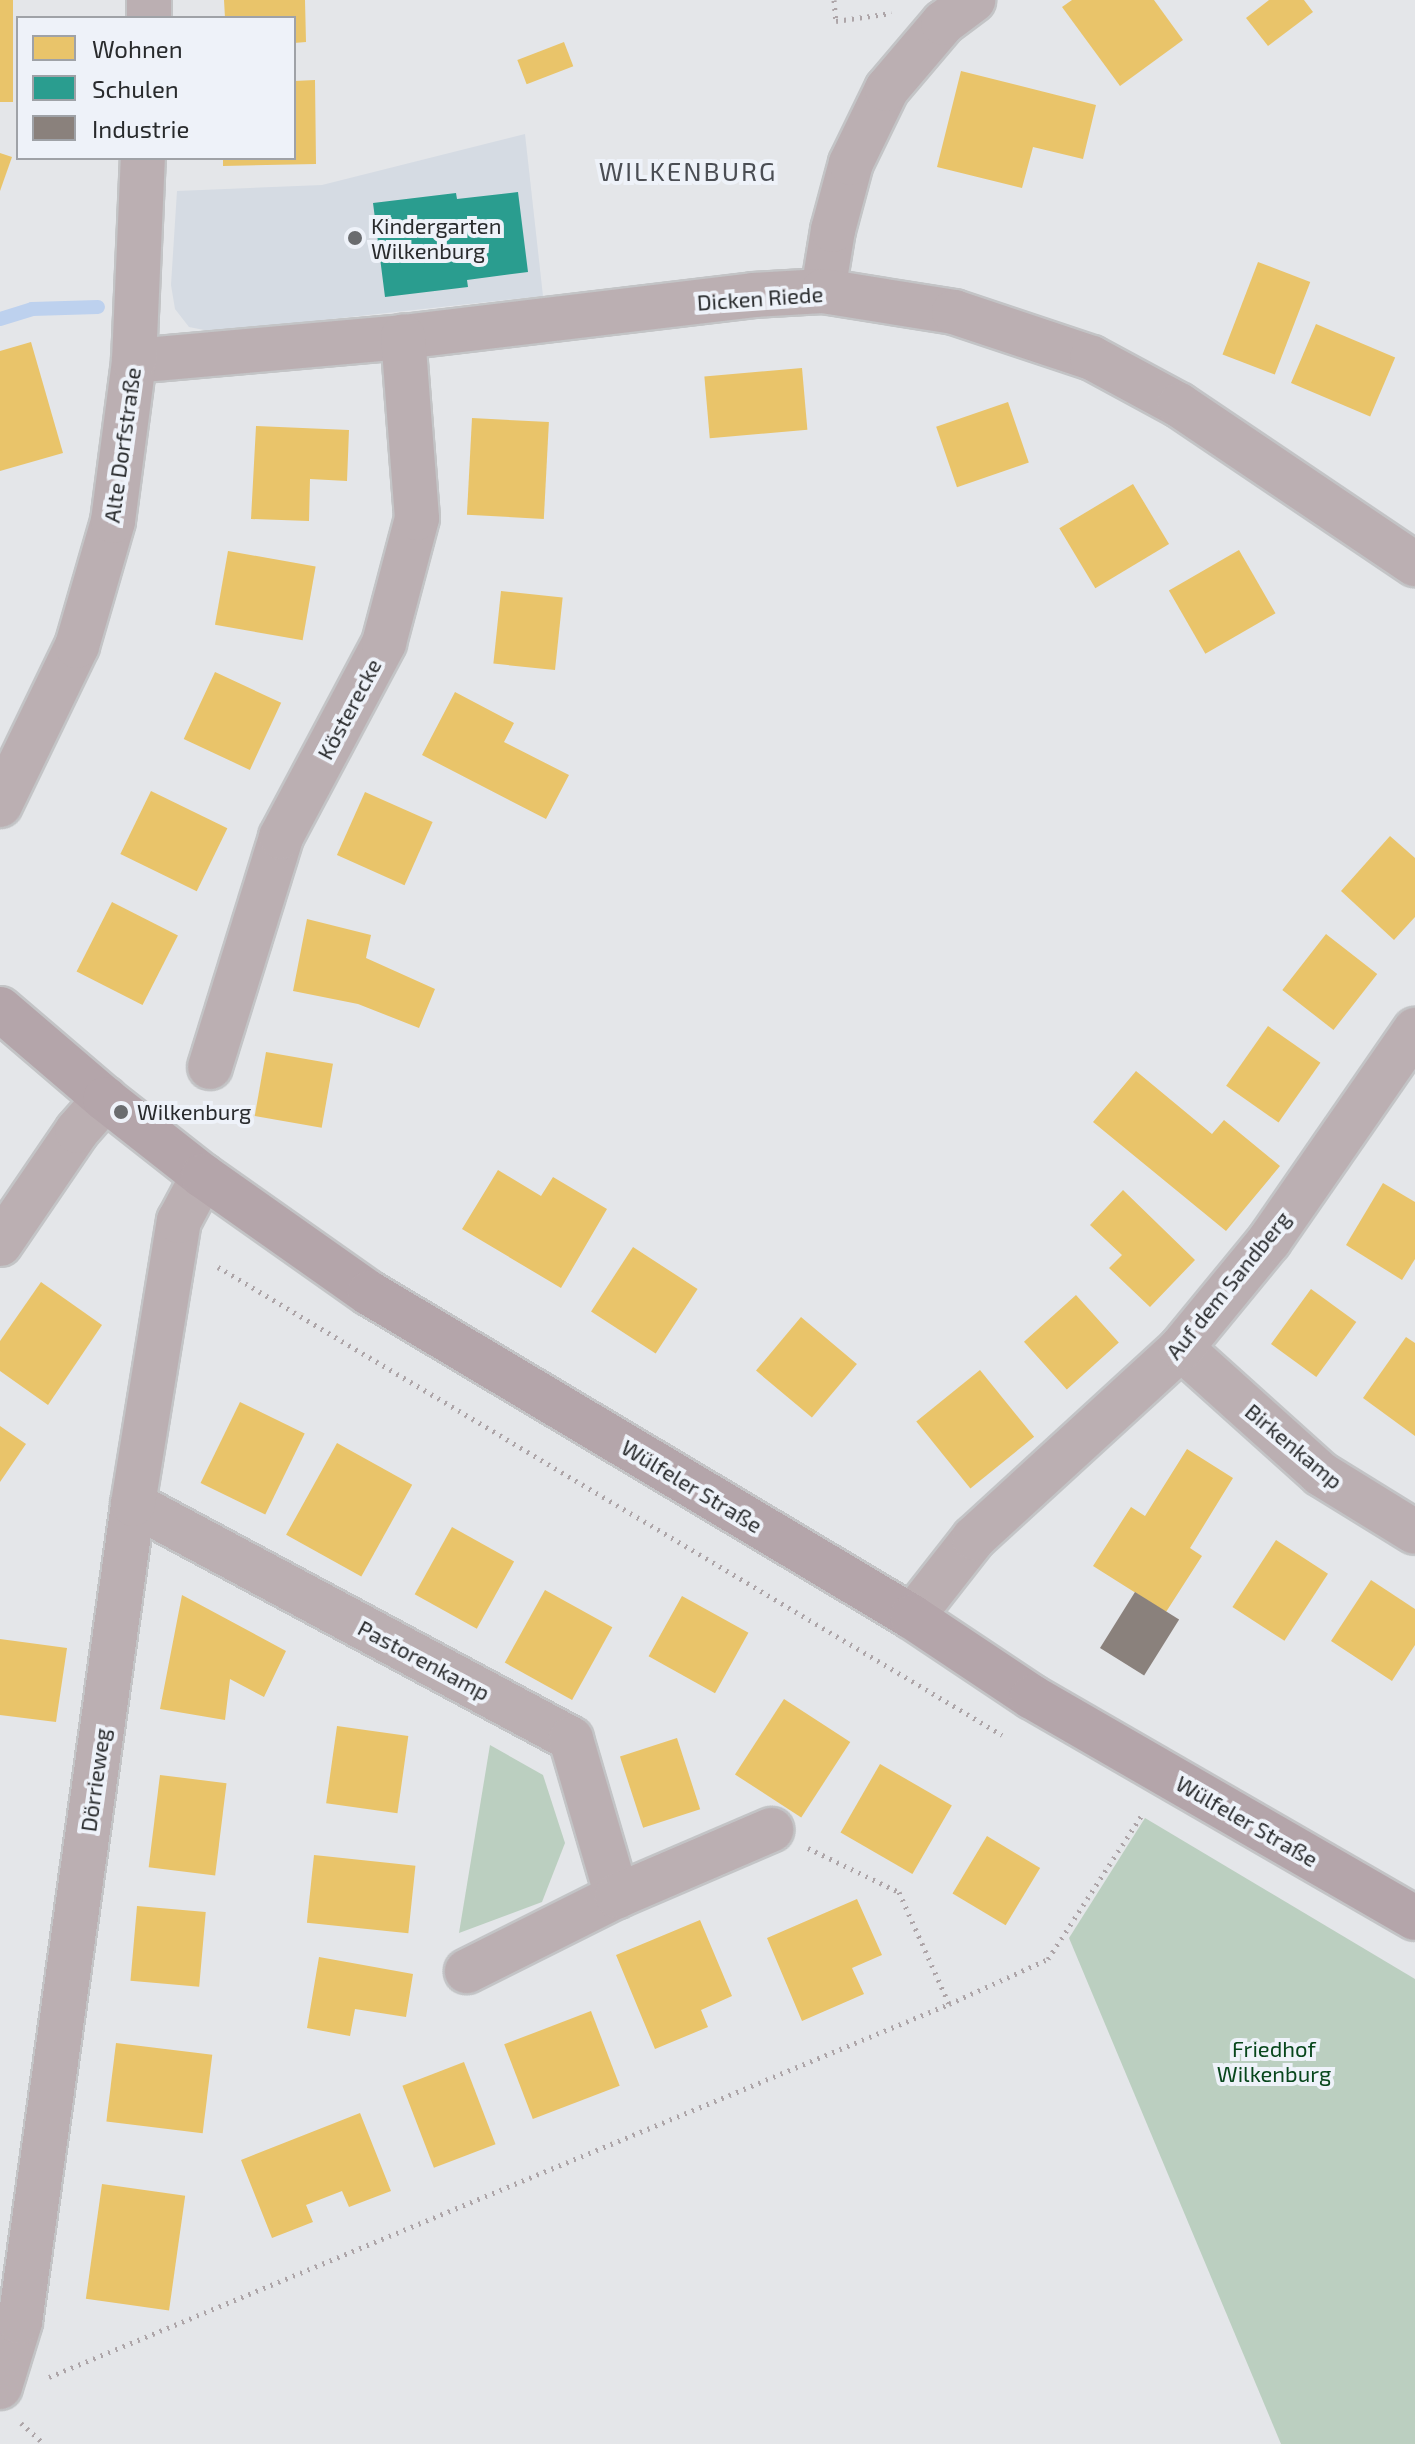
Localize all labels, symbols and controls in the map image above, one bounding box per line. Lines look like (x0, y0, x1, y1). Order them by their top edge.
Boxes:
legend (16, 16, 296, 160)
text: Wohnen (92, 34, 183, 63)
text: Schulen (92, 74, 179, 103)
text: Industrie (92, 114, 189, 143)
district label: WILKENBURG (599, 155, 777, 187)
place label: Kindergarten Wilkenburg (371, 212, 501, 264)
marker: Kindergarten Wilkenburg (346, 229, 364, 247)
street label: Dicken Riede (696, 280, 824, 316)
street label: Alte Dorfstraße (98, 366, 146, 524)
street label: Kösterecke (311, 654, 387, 764)
place label: Wilkenburg (137, 1099, 251, 1125)
marker: Wilkenburg (112, 1103, 130, 1121)
street label: Auf dem Sandberg (1160, 1205, 1296, 1365)
street label: Birkenkamp (1240, 1398, 1348, 1494)
street label: Wülfeler Straße (617, 1434, 767, 1538)
street label: Pastorenkamp (354, 1614, 494, 1706)
street label: Dörrieweg (75, 1727, 115, 1833)
street label: Wülfeler Straße (1171, 1770, 1323, 1872)
park label: Friedhof Wilkenburg (1217, 2035, 1331, 2086)

